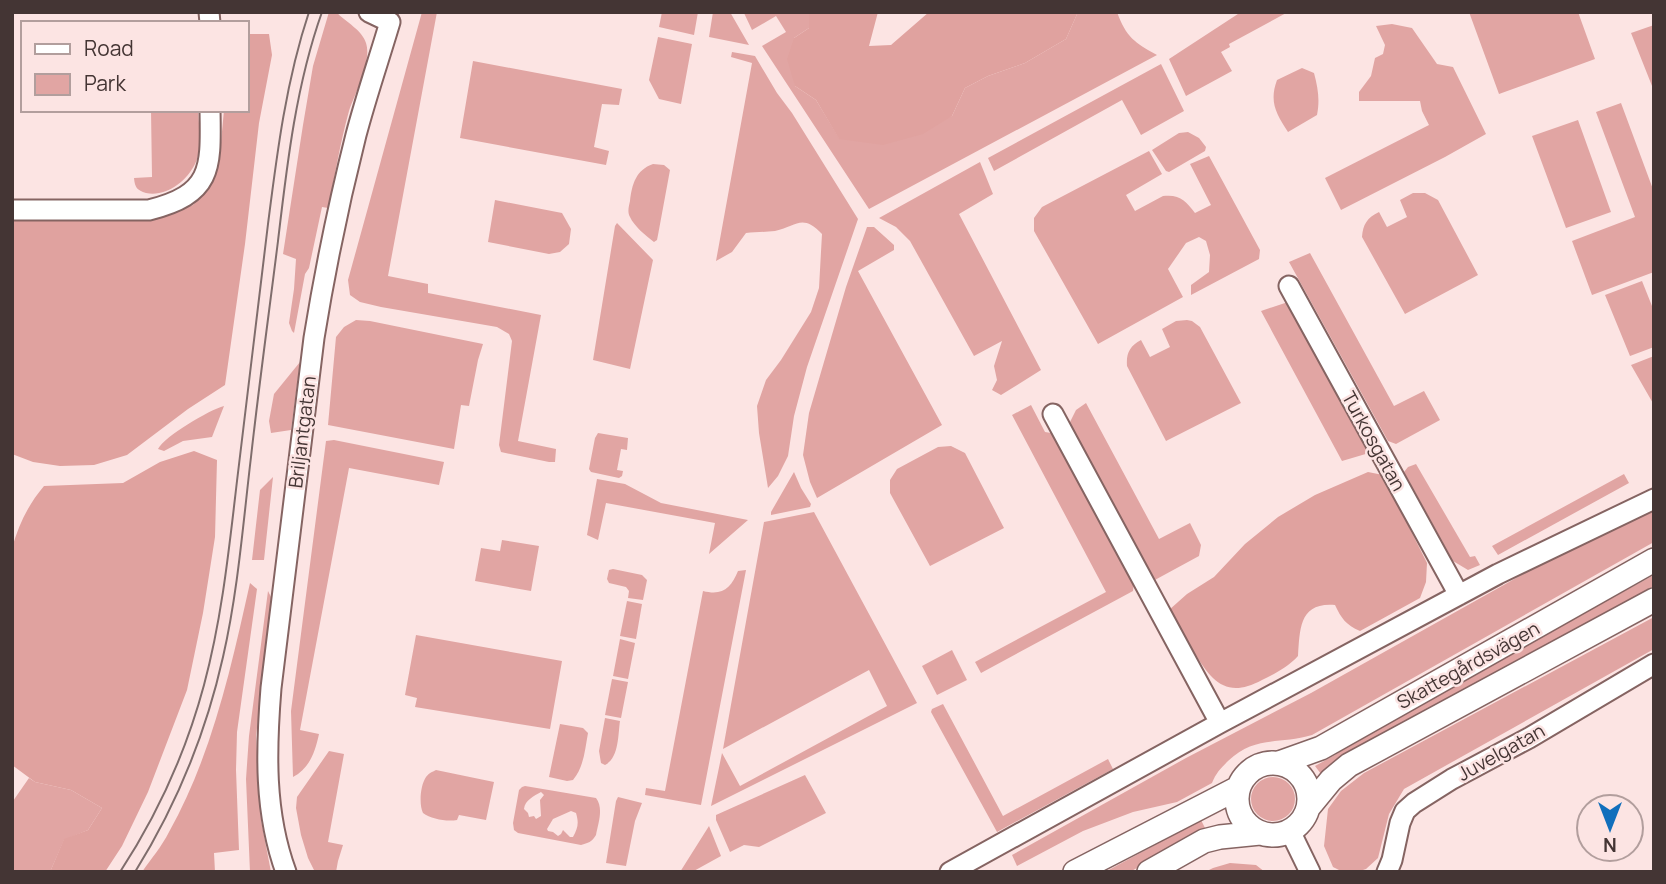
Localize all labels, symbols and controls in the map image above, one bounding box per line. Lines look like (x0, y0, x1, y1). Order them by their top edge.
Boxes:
legend (21, 21, 248, 112)
text: Road (84, 34, 134, 62)
text: Park (84, 69, 126, 97)
street label: Briljantgatan (282, 374, 322, 490)
street label: Turkosgatan (1336, 387, 1412, 495)
street label: Skattegårdsvägen (1392, 615, 1544, 715)
street label: Juvelgatan (1453, 717, 1549, 787)
north arrow (1575, 793, 1645, 863)
text: N (1603, 832, 1617, 858)

